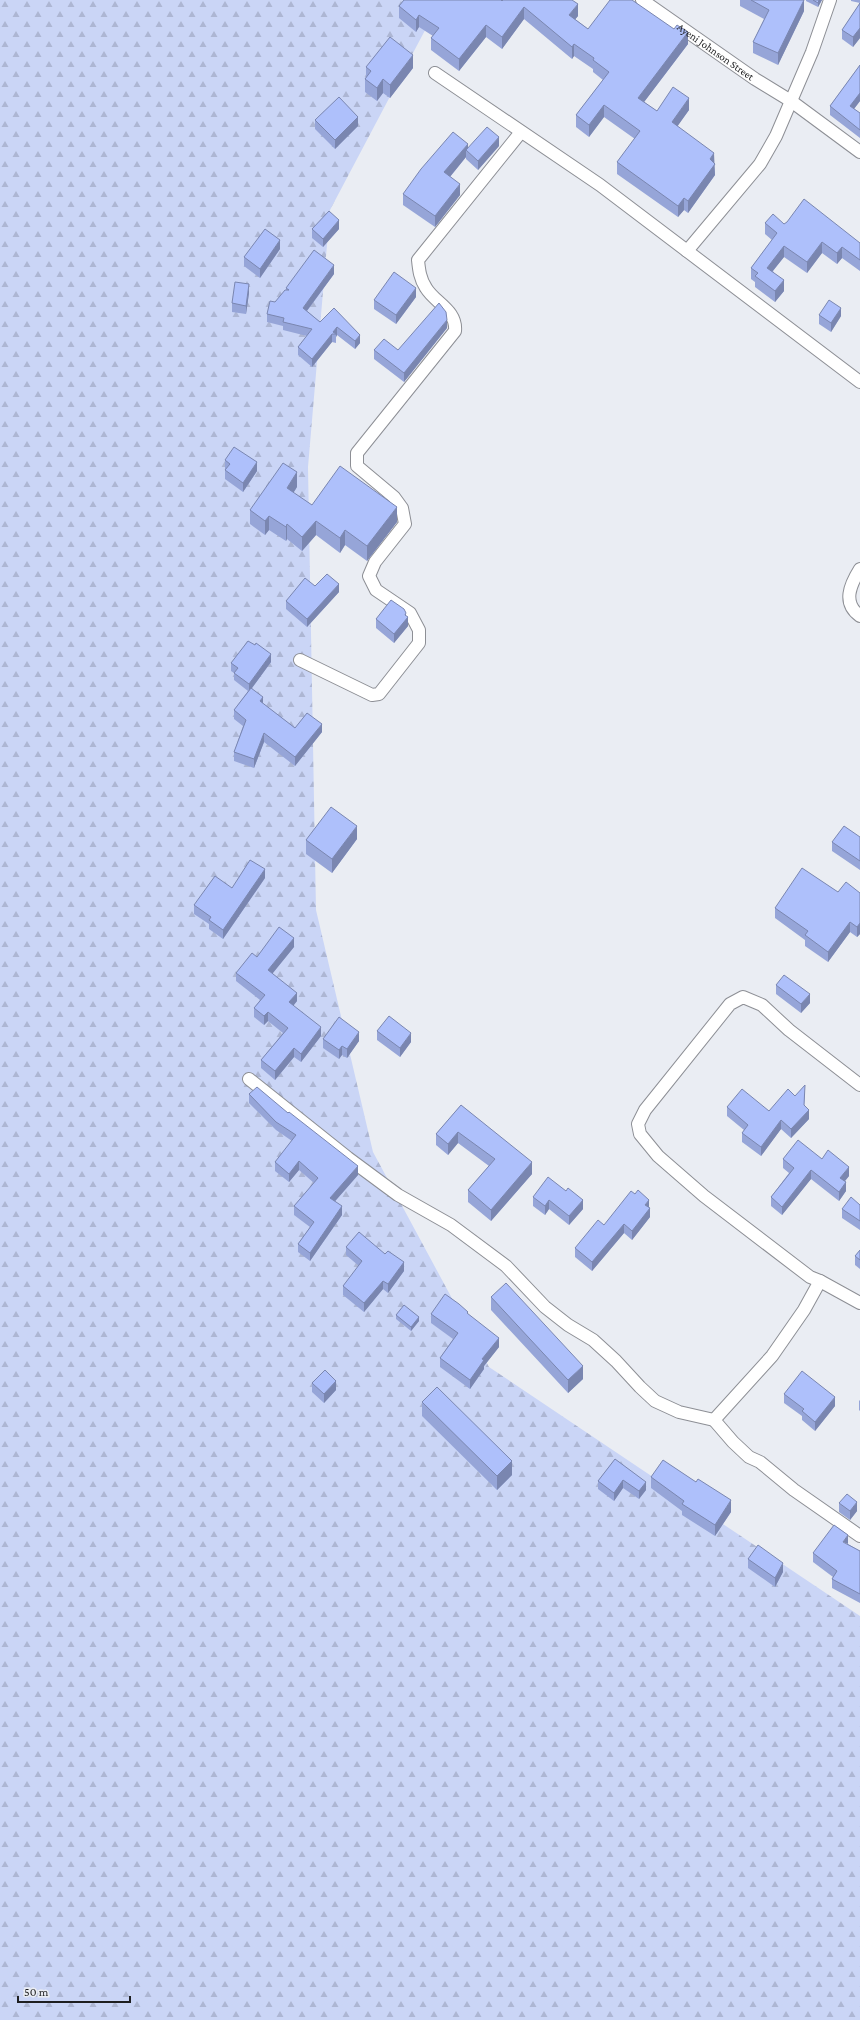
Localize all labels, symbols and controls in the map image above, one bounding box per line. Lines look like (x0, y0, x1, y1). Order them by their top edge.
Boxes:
street label: Ayeni Johnson Street (675, 21, 757, 83)
scale bar (18, 1978, 130, 2004)
text: 50 m (24, 1985, 49, 1999)

